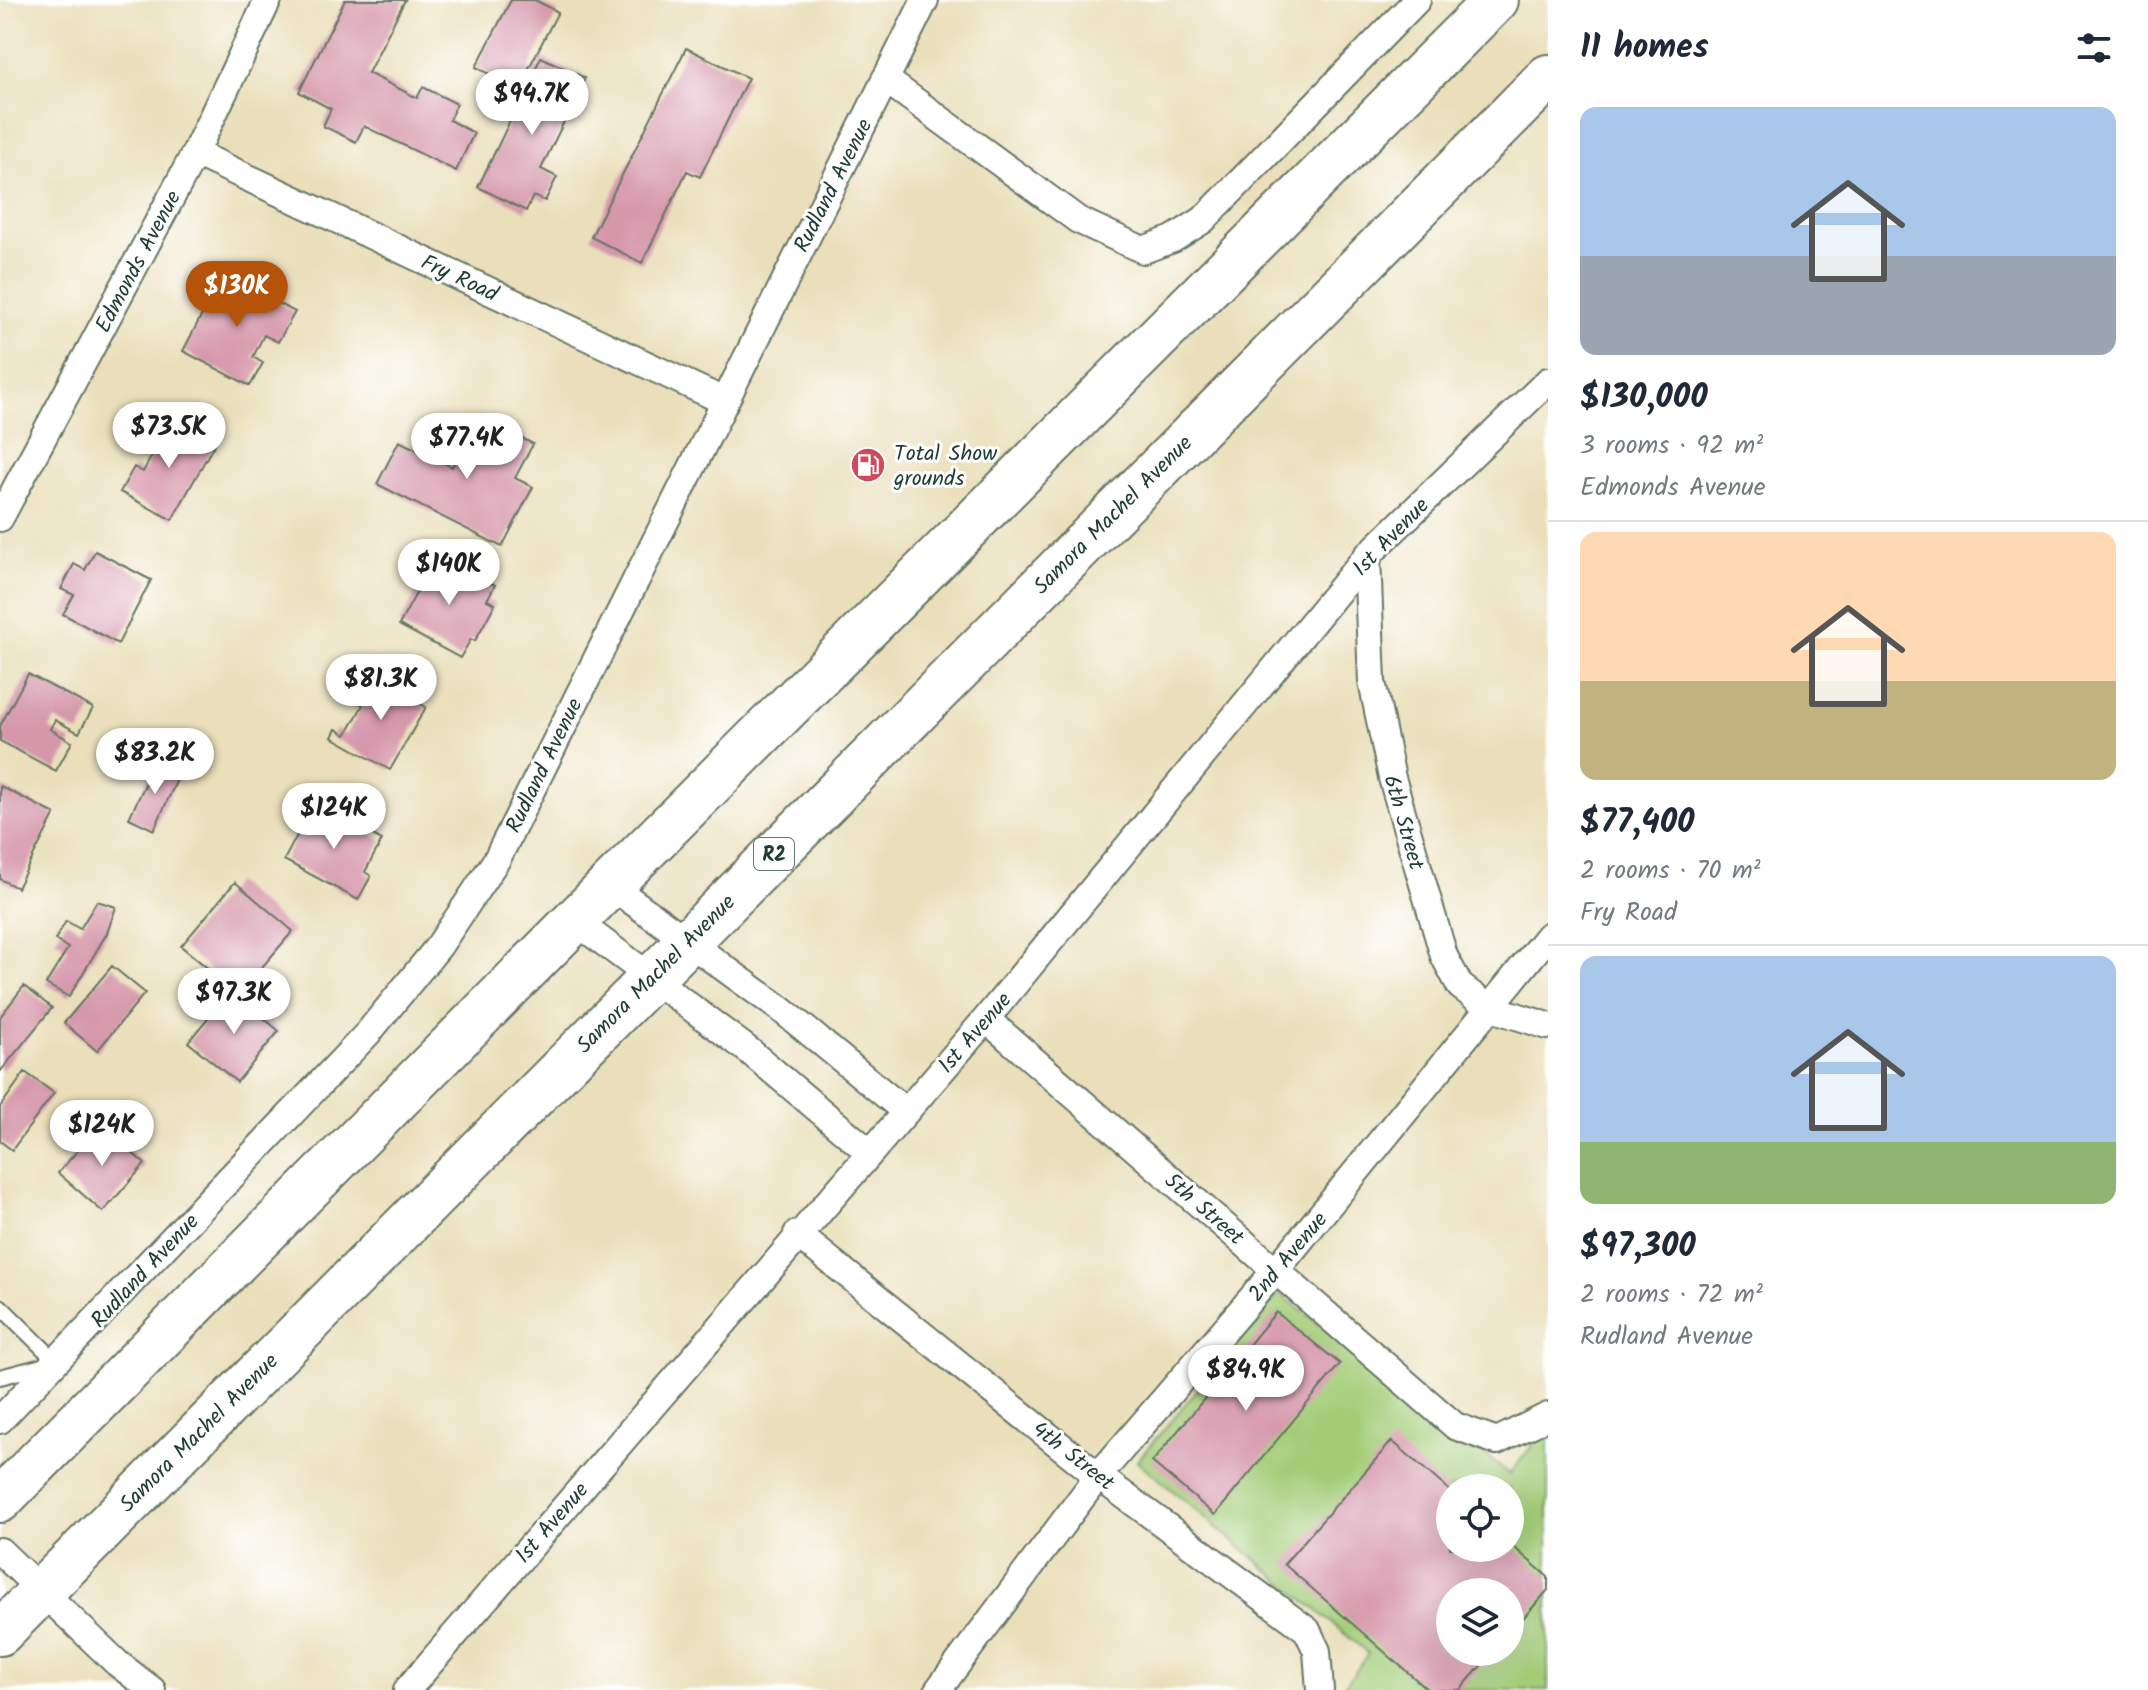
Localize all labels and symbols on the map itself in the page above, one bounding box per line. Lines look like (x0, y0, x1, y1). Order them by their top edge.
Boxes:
pin: $94.7K (467, 69, 597, 137)
street label: Rudland Avenue (785, 113, 883, 259)
street label: Edmonds Avenue (87, 185, 192, 340)
street label: Fry Road (414, 246, 504, 313)
pin: $130K (181, 261, 293, 329)
pin: $73.5K (104, 402, 234, 470)
pin: $77.4K (402, 413, 532, 481)
street label: Samora Machel Avenue (1026, 428, 1202, 604)
place label: Total Show grounds (893, 437, 997, 497)
fuel station icon: Total Show grounds (849, 446, 887, 484)
street label: 1st Avenue (1345, 490, 1439, 585)
pin: $140K (393, 539, 505, 607)
pin: $81.3K (316, 654, 446, 722)
street label: Rudland Avenue (497, 693, 593, 840)
pin: $83.2K (90, 728, 220, 796)
street label: 6th Street (1372, 771, 1433, 875)
pin: $124K (278, 783, 390, 851)
road number: R2 (754, 838, 794, 870)
street label: Samora Machel Avenue (569, 887, 745, 1063)
pin: $97.3K (169, 968, 299, 1036)
street label: 1st Avenue (930, 985, 1021, 1082)
pin: $124K (46, 1100, 158, 1168)
street label: 5th Street (1155, 1165, 1252, 1255)
street label: 2nd Avenue (1240, 1205, 1337, 1311)
street label: Rudland Avenue (83, 1206, 209, 1337)
pin: $84.9K (1181, 1345, 1311, 1413)
street label: Samora Machel Avenue (112, 1346, 288, 1522)
street label: 4th Street (1023, 1413, 1122, 1501)
street label: 1st Avenue (507, 1475, 598, 1572)

